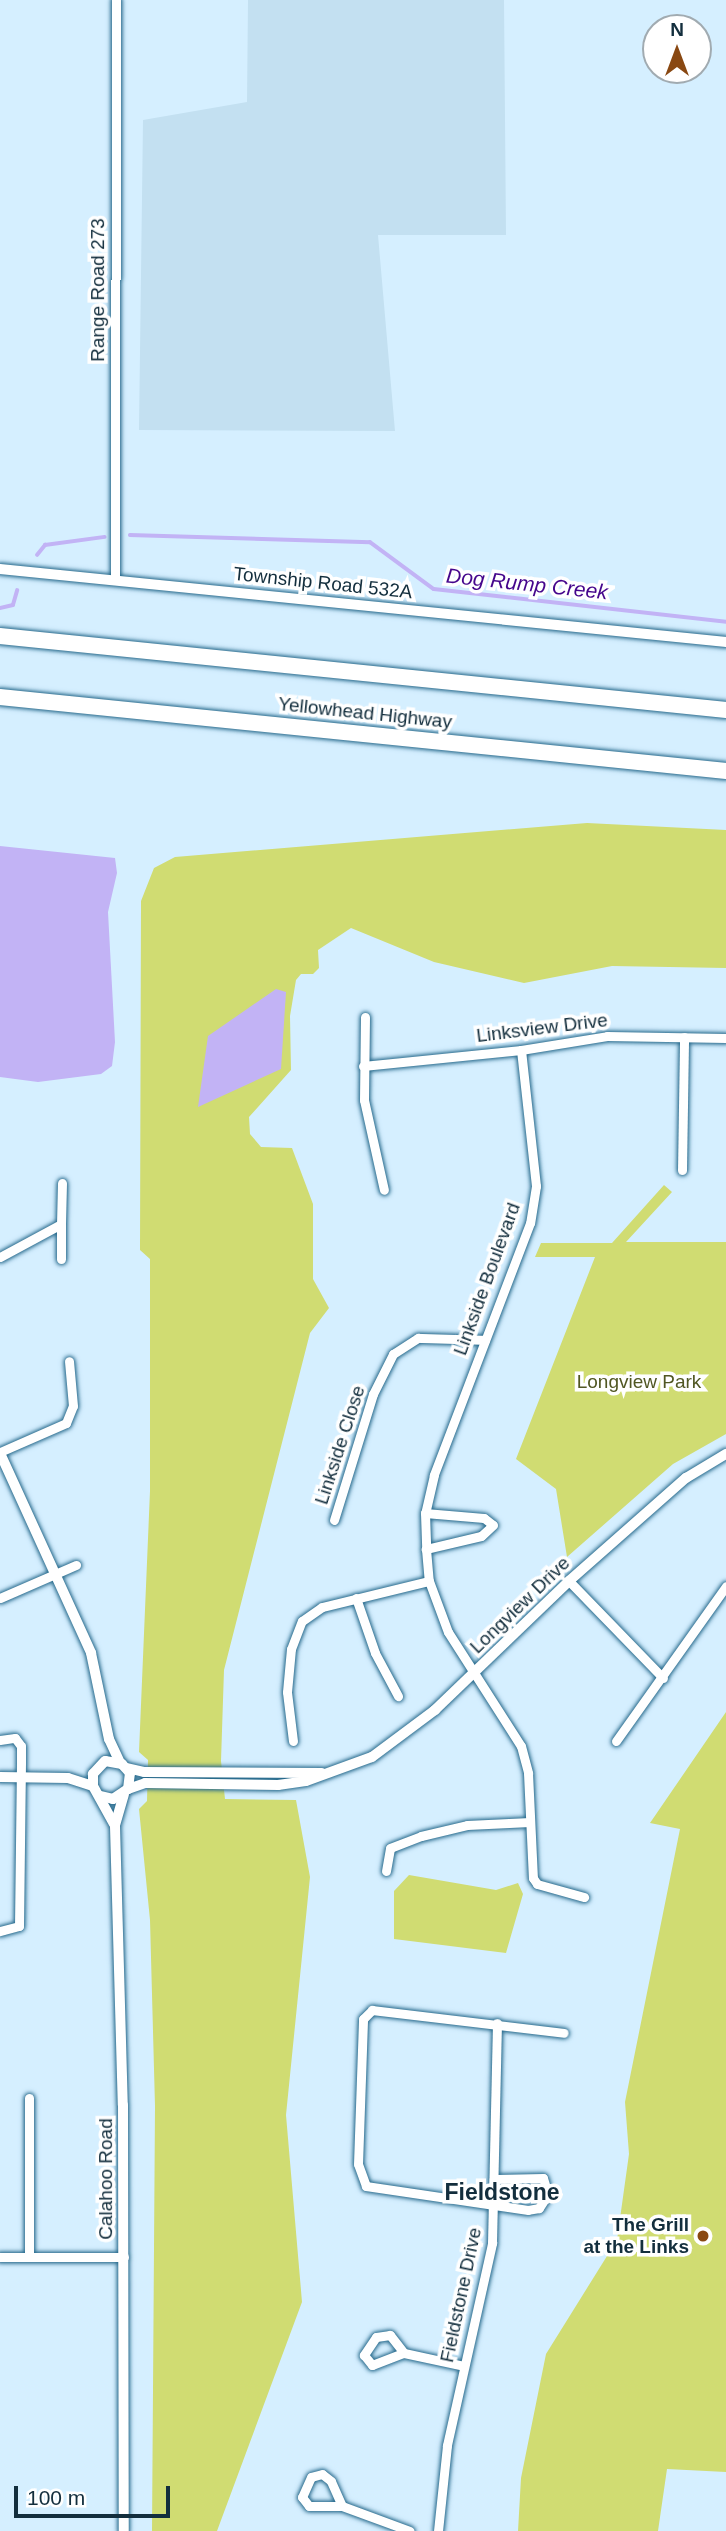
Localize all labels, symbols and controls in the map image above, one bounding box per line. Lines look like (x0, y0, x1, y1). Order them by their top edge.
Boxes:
north arrow (642, 14, 712, 84)
text: N (670, 19, 684, 40)
street label: Range Road 273 (87, 218, 109, 362)
street label: Township Road 532A (233, 562, 413, 604)
water label: Dog Rump Creek (445, 563, 609, 605)
street label: Yellowhead Highway (277, 693, 453, 733)
street label: Linksview Drive (475, 1009, 609, 1047)
street label: Linkside Boulevard (449, 1200, 525, 1358)
park label: Longview Park (577, 1371, 701, 1393)
street label: Linkside Close (310, 1383, 370, 1507)
street label: Longview Drive (465, 1552, 575, 1658)
street label: Calahoo Road (95, 2118, 117, 2240)
district label: Fieldstone (444, 2178, 560, 2206)
place label: The Grill at the Links (583, 2214, 689, 2258)
street label: Fieldstone Drive (436, 2225, 486, 2365)
marker: The Grill at the Links (695, 2228, 711, 2244)
scale bar (18, 2472, 173, 2516)
text: 100 m (27, 2486, 85, 2509)

